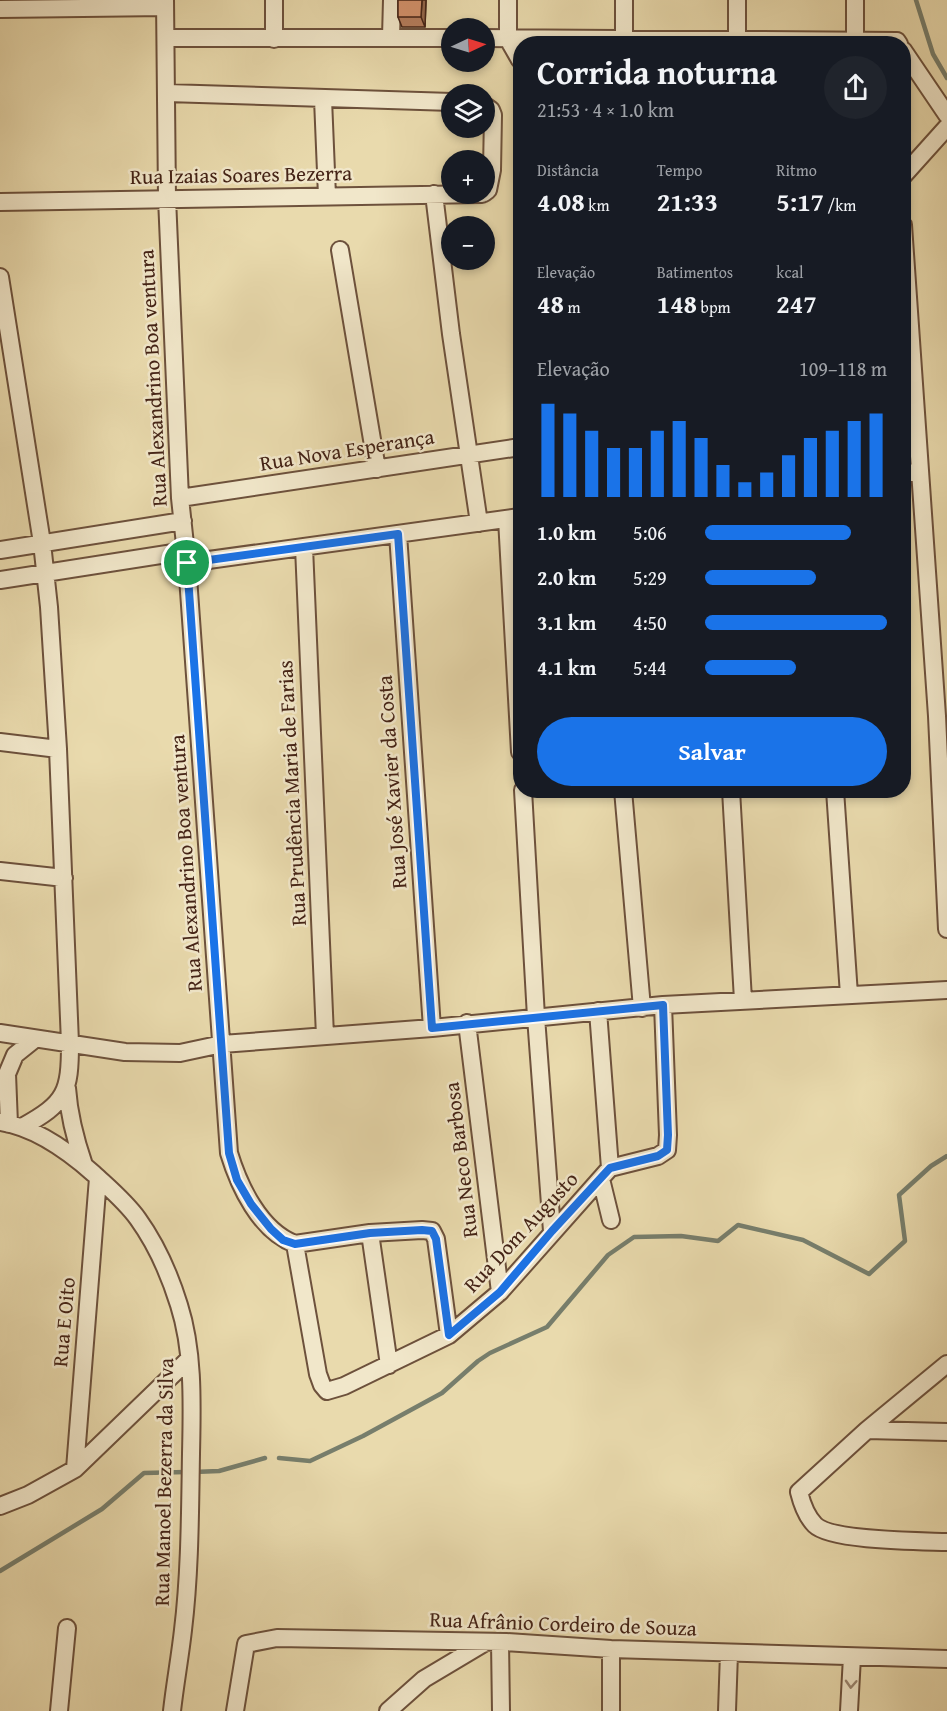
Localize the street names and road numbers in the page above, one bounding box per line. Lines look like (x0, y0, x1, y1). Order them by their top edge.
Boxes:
street label: Rua Izaias Soares Bezerra (130, 157, 352, 192)
street label: Rua Alexandrino Boa ventura (130, 249, 175, 507)
street label: Rua Nova Esperança (257, 420, 436, 479)
street label: Rua Prudência Maria de Farias (269, 659, 314, 927)
street label: Rua José Xavier da Costa (369, 674, 414, 890)
street label: Rua Alexandrino Boa ventura (161, 734, 210, 993)
street label: Rua Neco Barbosa (436, 1080, 485, 1240)
street label: Rua Dom Augusto (456, 1164, 585, 1299)
street label: Rua E Oito (44, 1276, 83, 1368)
street label: Rua Manoel Bezerra da Silva (146, 1358, 181, 1606)
street label: Rua Afrânio Cordeiro de Souza (429, 1603, 697, 1644)

